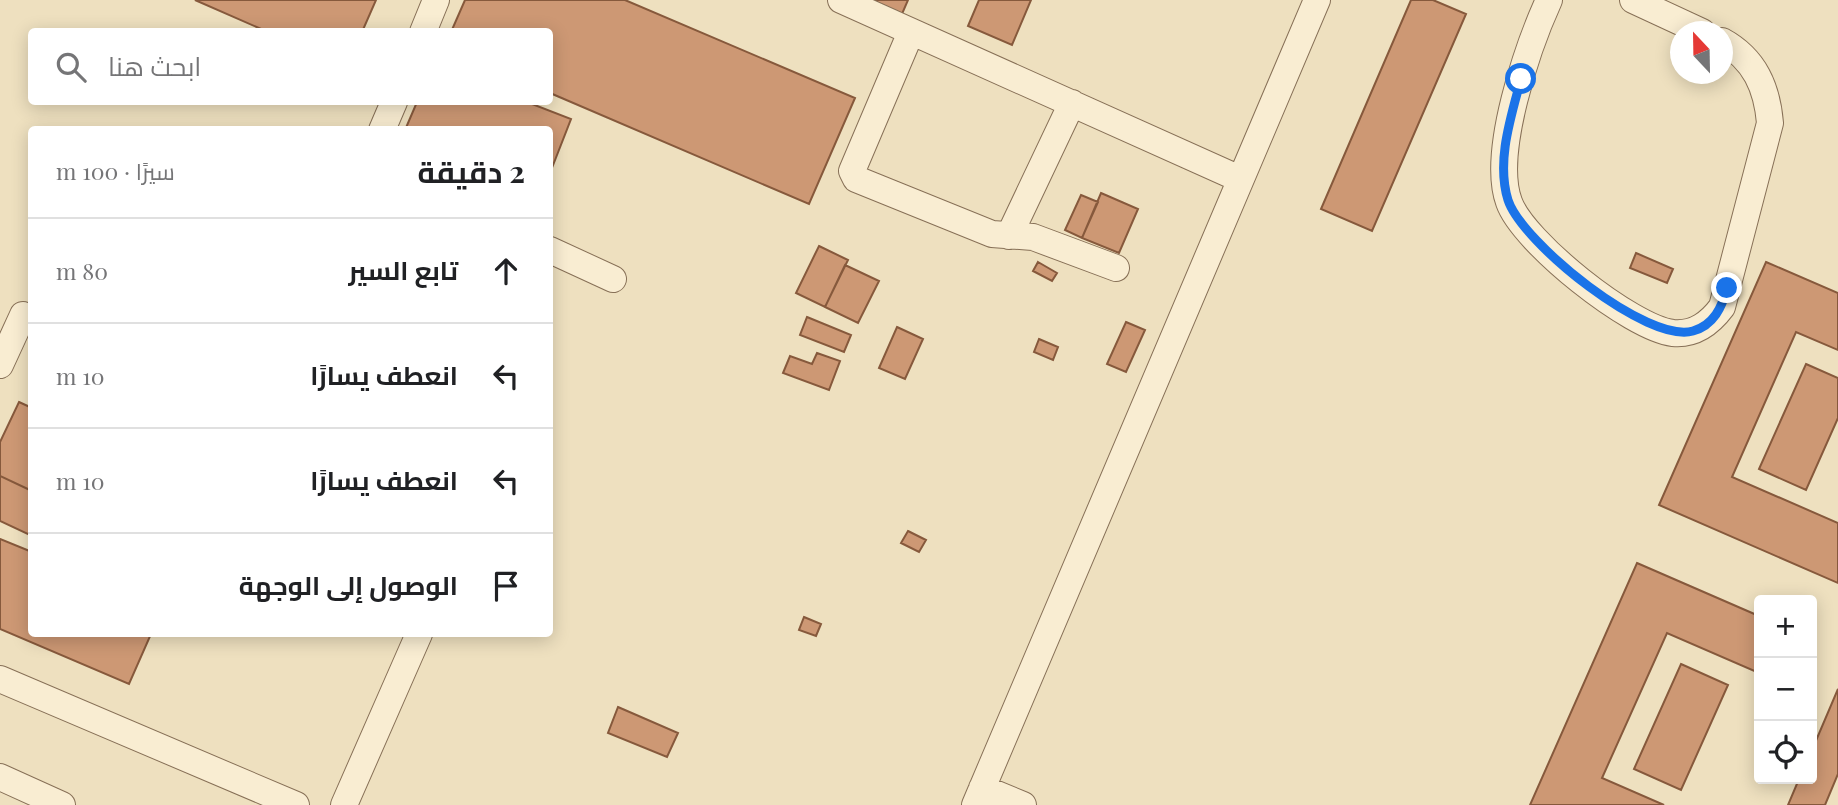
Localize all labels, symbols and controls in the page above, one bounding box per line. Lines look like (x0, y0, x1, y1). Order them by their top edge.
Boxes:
north arrow (1670, 21, 1733, 84)
search box (28, 28, 553, 105)
icon: search (52, 48, 90, 86)
text: ابحث هنا (108, 48, 201, 83)
route start (1505, 63, 1536, 94)
text: 2 دقيقة (417, 151, 525, 191)
text: سيرًا · 100 m (56, 155, 175, 186)
text: تابع السير (349, 252, 458, 287)
icon: ahead (487, 252, 525, 290)
text: 80 m (56, 255, 108, 286)
route end (1711, 272, 1742, 303)
text: انعطف يسارًا (310, 357, 458, 392)
icon: left (487, 357, 525, 395)
text: 10 m (56, 360, 104, 391)
text: انعطف يسارًا (310, 462, 458, 497)
icon: left (487, 462, 525, 500)
text: 10 m (56, 465, 104, 496)
text: الوصول إلى الوجهة (239, 567, 458, 602)
icon: arrive (487, 567, 525, 605)
map controls (1754, 595, 1817, 784)
button: + (1754, 595, 1817, 658)
button: − (1754, 658, 1817, 721)
button: locate (1754, 721, 1817, 784)

